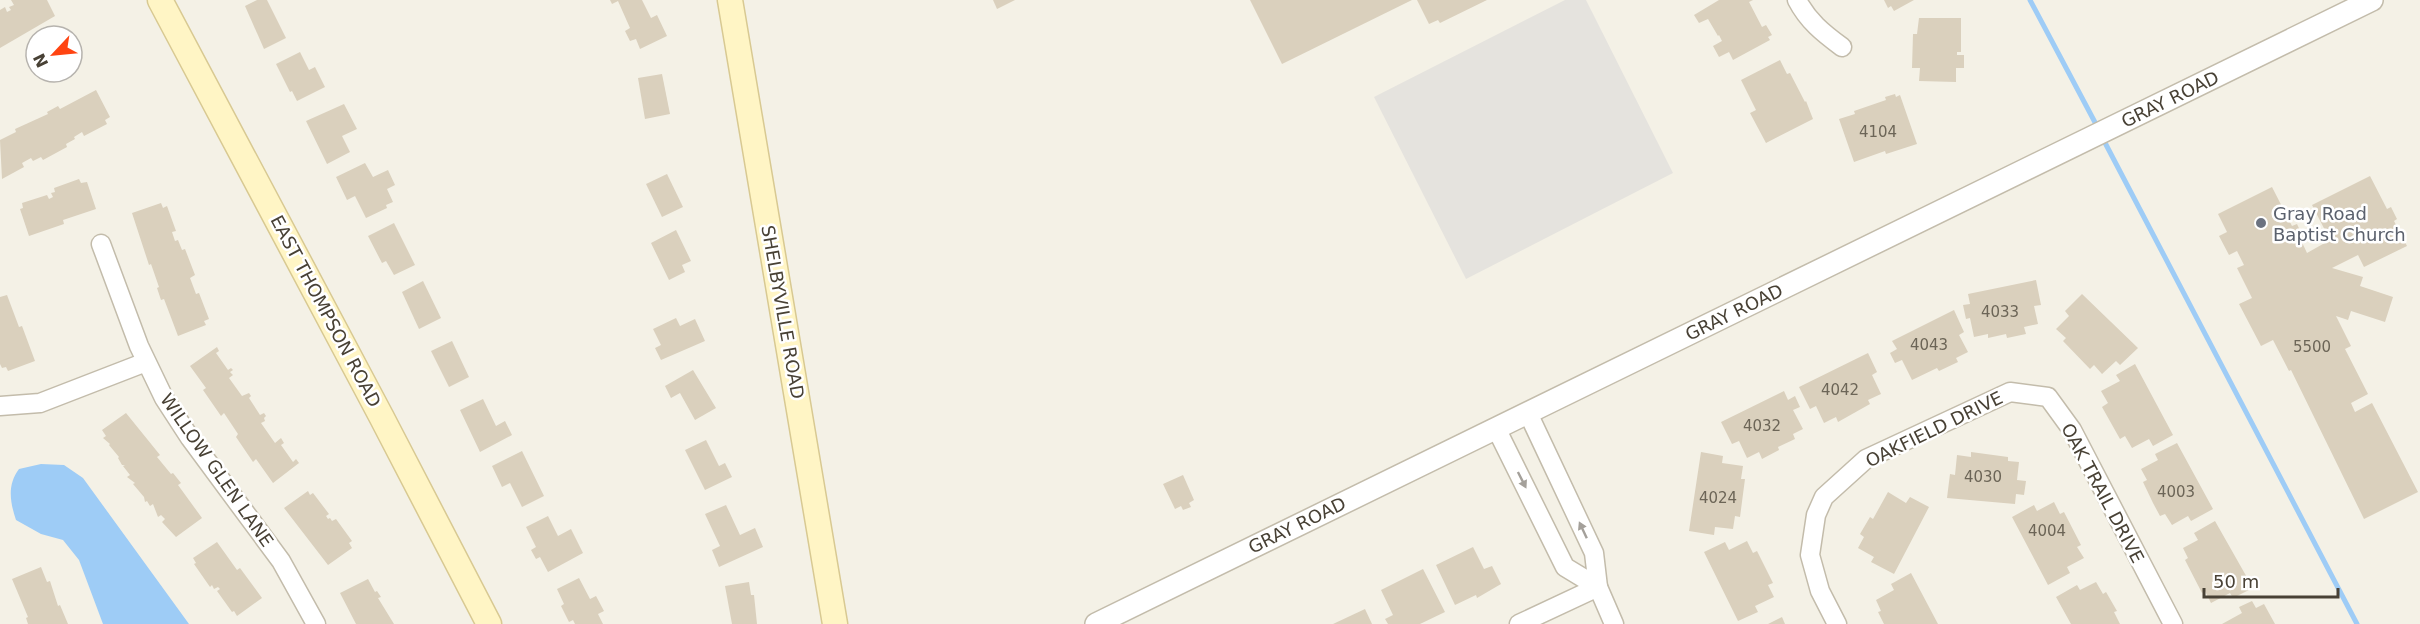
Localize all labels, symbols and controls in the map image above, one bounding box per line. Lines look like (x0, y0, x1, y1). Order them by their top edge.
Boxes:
north arrow (24, 24, 84, 84)
text: N (29, 50, 52, 71)
street label: GRAY ROAD (2118, 66, 2222, 132)
house number: 4104 (1859, 123, 1897, 141)
place label: Gray Road Baptist Church (2273, 203, 2406, 245)
street label: EAST THOMPSON ROAD (266, 211, 386, 411)
marker: Gray Road Baptist Church (2254, 216, 2268, 230)
street label: SHELBYVILLE ROAD (757, 223, 809, 401)
street label: GRAY ROAD (1682, 279, 1786, 345)
house number: 4033 (1981, 303, 2019, 321)
house number: 4043 (1910, 336, 1948, 354)
house number: 5500 (2293, 338, 2331, 356)
house number: 4042 (1821, 381, 1859, 399)
street label: OAKFIELD DRIVE (1862, 387, 2006, 471)
street label: WILLOW GLEN LANE (156, 389, 278, 551)
house number: 4032 (1743, 417, 1781, 435)
street label: OAK TRAIL DRIVE (2057, 420, 2149, 566)
house number: 4030 (1964, 468, 2002, 486)
one-way arrow (1518, 472, 1527, 489)
house number: 4003 (2157, 483, 2195, 501)
house number: 4024 (1699, 489, 1737, 507)
street label: GRAY ROAD (1245, 492, 1349, 558)
one-way arrow (1579, 521, 1588, 538)
house number: 4004 (2028, 522, 2066, 540)
scale bar (2204, 561, 2338, 599)
text: 50 m (2213, 571, 2259, 592)

